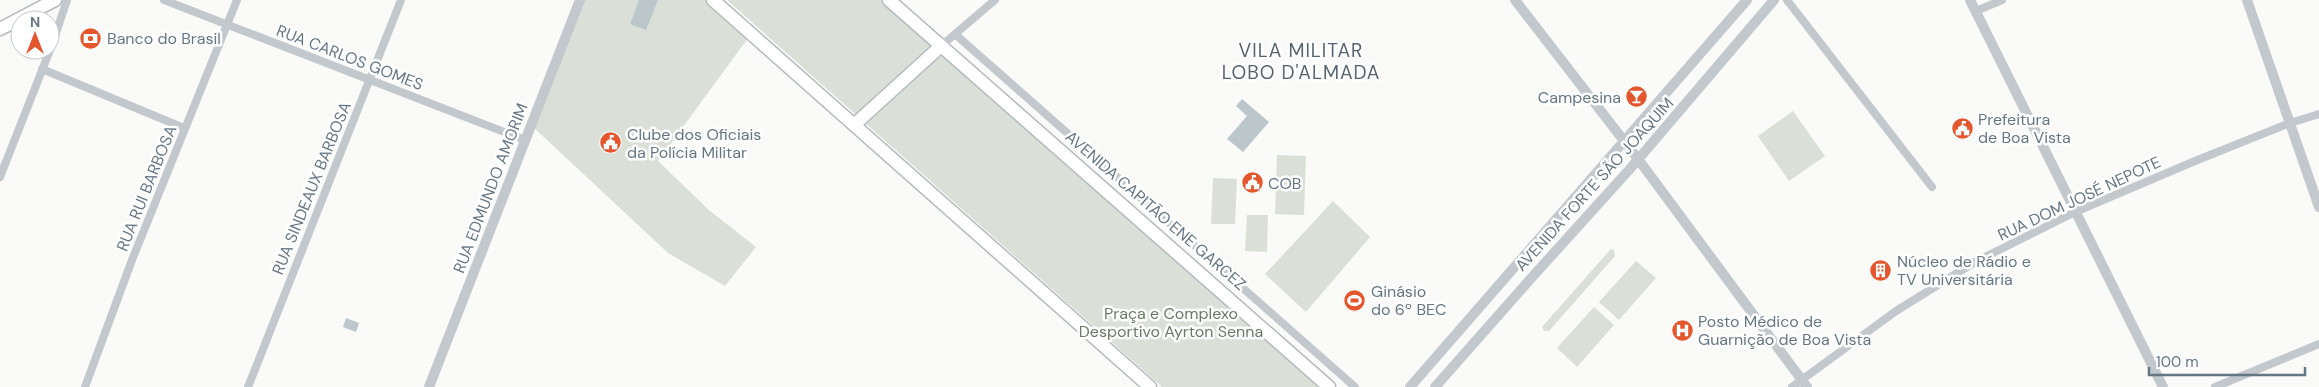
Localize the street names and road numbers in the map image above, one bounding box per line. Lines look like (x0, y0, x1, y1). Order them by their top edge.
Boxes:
street label: RUA CARLOS GOMES (274, 20, 426, 95)
street label: AVENIDA FORTE SÃO JOAQUIM (1511, 93, 1678, 276)
street label: RUA SINDEAUX BARBOSA (267, 98, 356, 278)
street label: RUA EDMUNDO AMORIM (448, 100, 533, 276)
street label: RUA RUI BARBOSA (112, 122, 181, 254)
street label: AVENIDA CAPITÃO ENE GARCEZ (1061, 126, 1250, 295)
street label: RUA DOM JOSÉ NEPOTE (1994, 151, 2164, 246)

